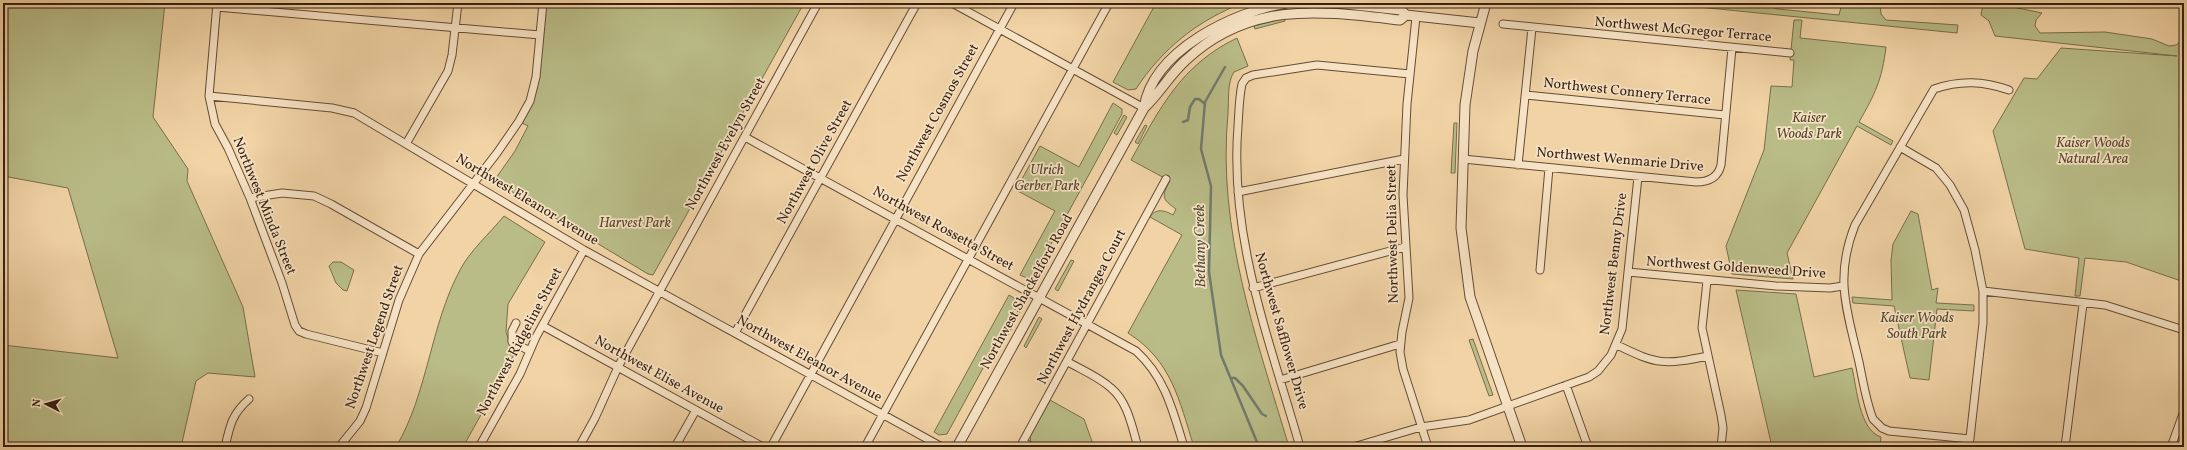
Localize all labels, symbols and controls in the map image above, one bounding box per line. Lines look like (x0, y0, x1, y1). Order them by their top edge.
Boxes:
street label: Northwest McGregor Terrace (1594, 13, 1773, 47)
street label: Northwest Cosmos Street (892, 40, 984, 186)
street label: Northwest Evelyn Street (681, 74, 771, 214)
street label: Northwest Connery Terrace (1542, 74, 1712, 110)
street label: Northwest Olive Street (773, 96, 857, 228)
park label: Kaiser Woods Park (1776, 109, 1843, 144)
street label: Northwest Minda Street (228, 134, 300, 278)
park label: Kaiser Woods Natural Area (2056, 134, 2130, 169)
street label: Northwest Wenmarie Drive (1535, 143, 1705, 177)
street label: Northwest Eleanor Avenue (452, 150, 602, 251)
park label: Ulrich Gerber Park (1014, 161, 1080, 196)
street label: Northwest Delia Street (1382, 164, 1404, 304)
street label: Northwest Rossetta Street (869, 182, 1017, 276)
street label: Northwest Benny Drive (1596, 191, 1632, 336)
water label: Bethany Creek (1190, 204, 1212, 288)
street label: Northwest Shackelford Road (976, 211, 1078, 373)
park label: Harvest Park (599, 214, 672, 233)
street label: Northwest Hydrangea Court (1033, 226, 1131, 388)
street label: Northwest Safflower Drive (1249, 250, 1313, 412)
street label: Northwest Goldenweed Drive (1645, 252, 1827, 284)
street label: Northwest Legend Street (341, 262, 409, 412)
street label: Northwest Ridgeline Street (473, 264, 567, 420)
park label: Kaiser Woods South Park (1880, 309, 1954, 344)
street label: Northwest Eleanor Avenue (733, 311, 886, 407)
street label: Northwest Elise Avenue (591, 331, 728, 419)
north arrow (26, 384, 66, 424)
text: N (30, 398, 45, 408)

